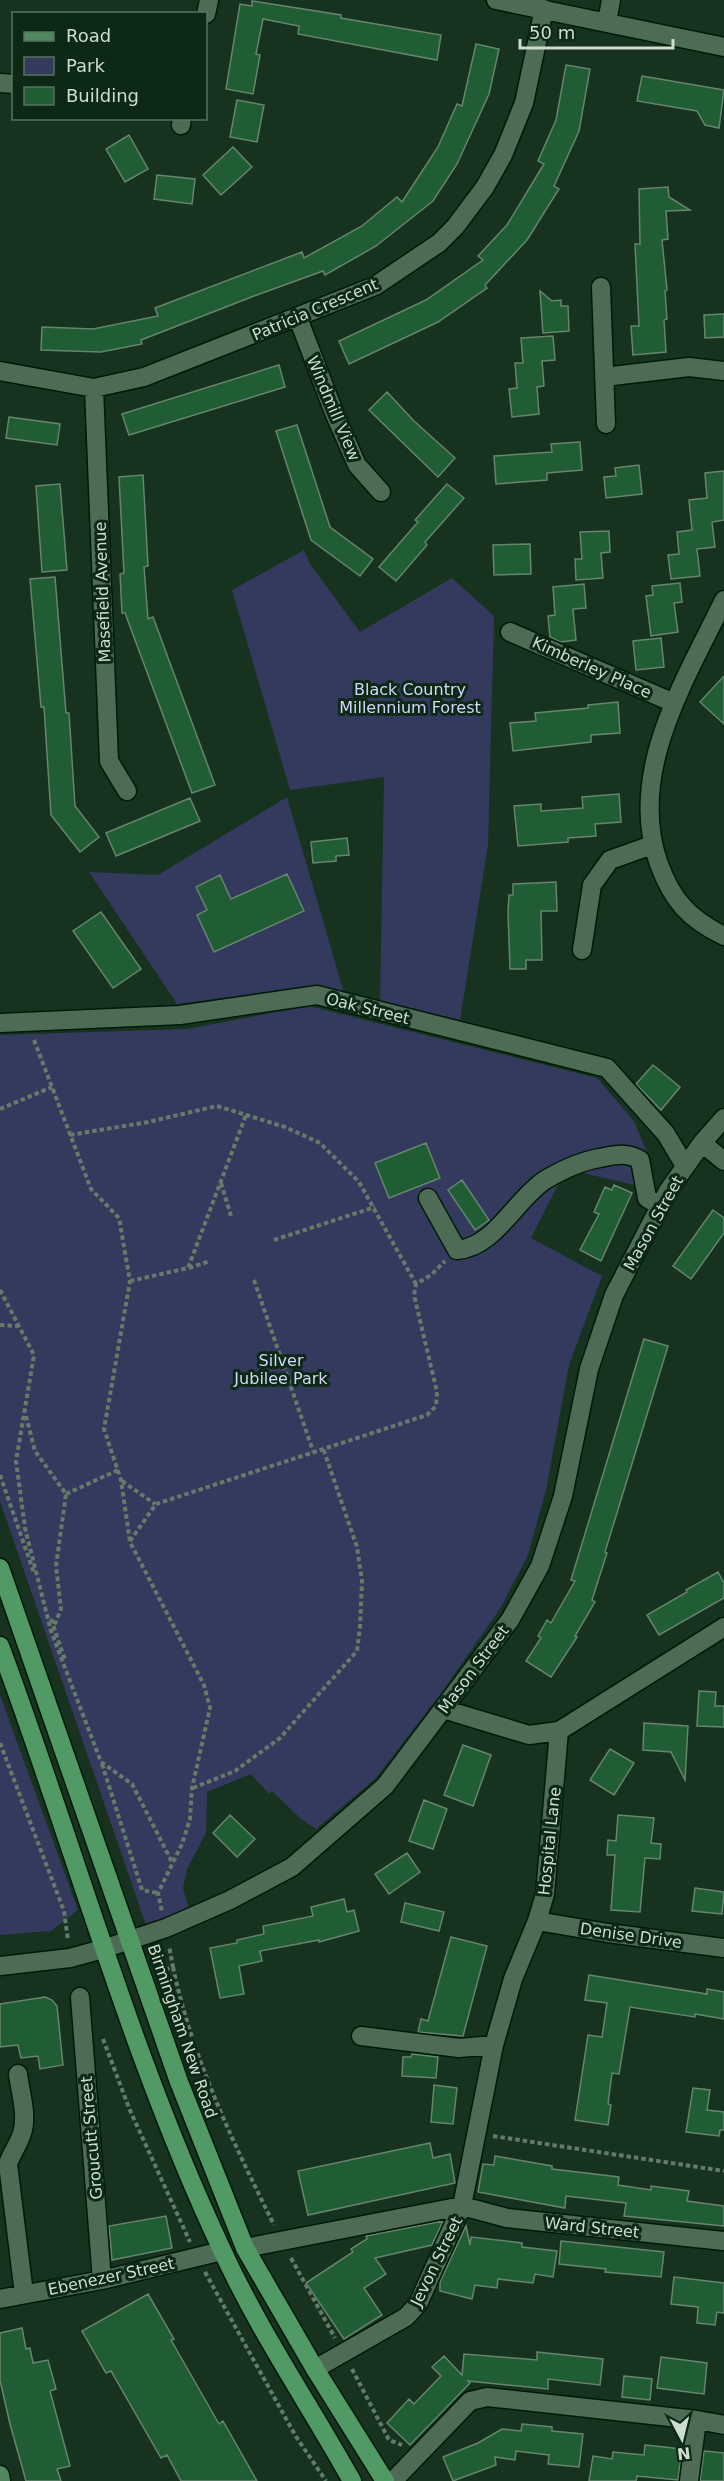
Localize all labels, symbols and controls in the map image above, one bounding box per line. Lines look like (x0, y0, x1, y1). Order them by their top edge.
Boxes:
legend (12, 12, 207, 120)
scale bar (520, 12, 673, 50)
text: 50 m (529, 22, 575, 43)
text: Road (66, 25, 111, 46)
text: Park (66, 55, 105, 76)
text: Building (66, 85, 139, 106)
street label: Patricia Crescent (249, 274, 381, 345)
street label: Windmill View (303, 353, 364, 464)
street label: Masefield Avenue (91, 521, 114, 663)
street label: Kimberley Place (529, 633, 654, 702)
park label: Black Country Millennium Forest (339, 680, 481, 717)
street label: Oak Street (324, 989, 412, 1028)
street label: Mason Street (620, 1172, 687, 1274)
park label: Silver Jubilee Park (233, 1351, 328, 1388)
street label: Mason Street (434, 1621, 513, 1717)
street label: Hospital Lane (534, 1786, 565, 1896)
street label: Denise Drive (579, 1919, 683, 1952)
street label: Birmingham New Road (144, 1942, 221, 2121)
street label: Groucutt Street (77, 2075, 106, 2200)
street label: Jevon Street (406, 2213, 466, 2310)
street label: Ward Street (544, 2213, 640, 2242)
street label: Ebenezer Street (46, 2254, 176, 2299)
north arrow (652, 2409, 712, 2469)
text: N (676, 2443, 692, 2464)

